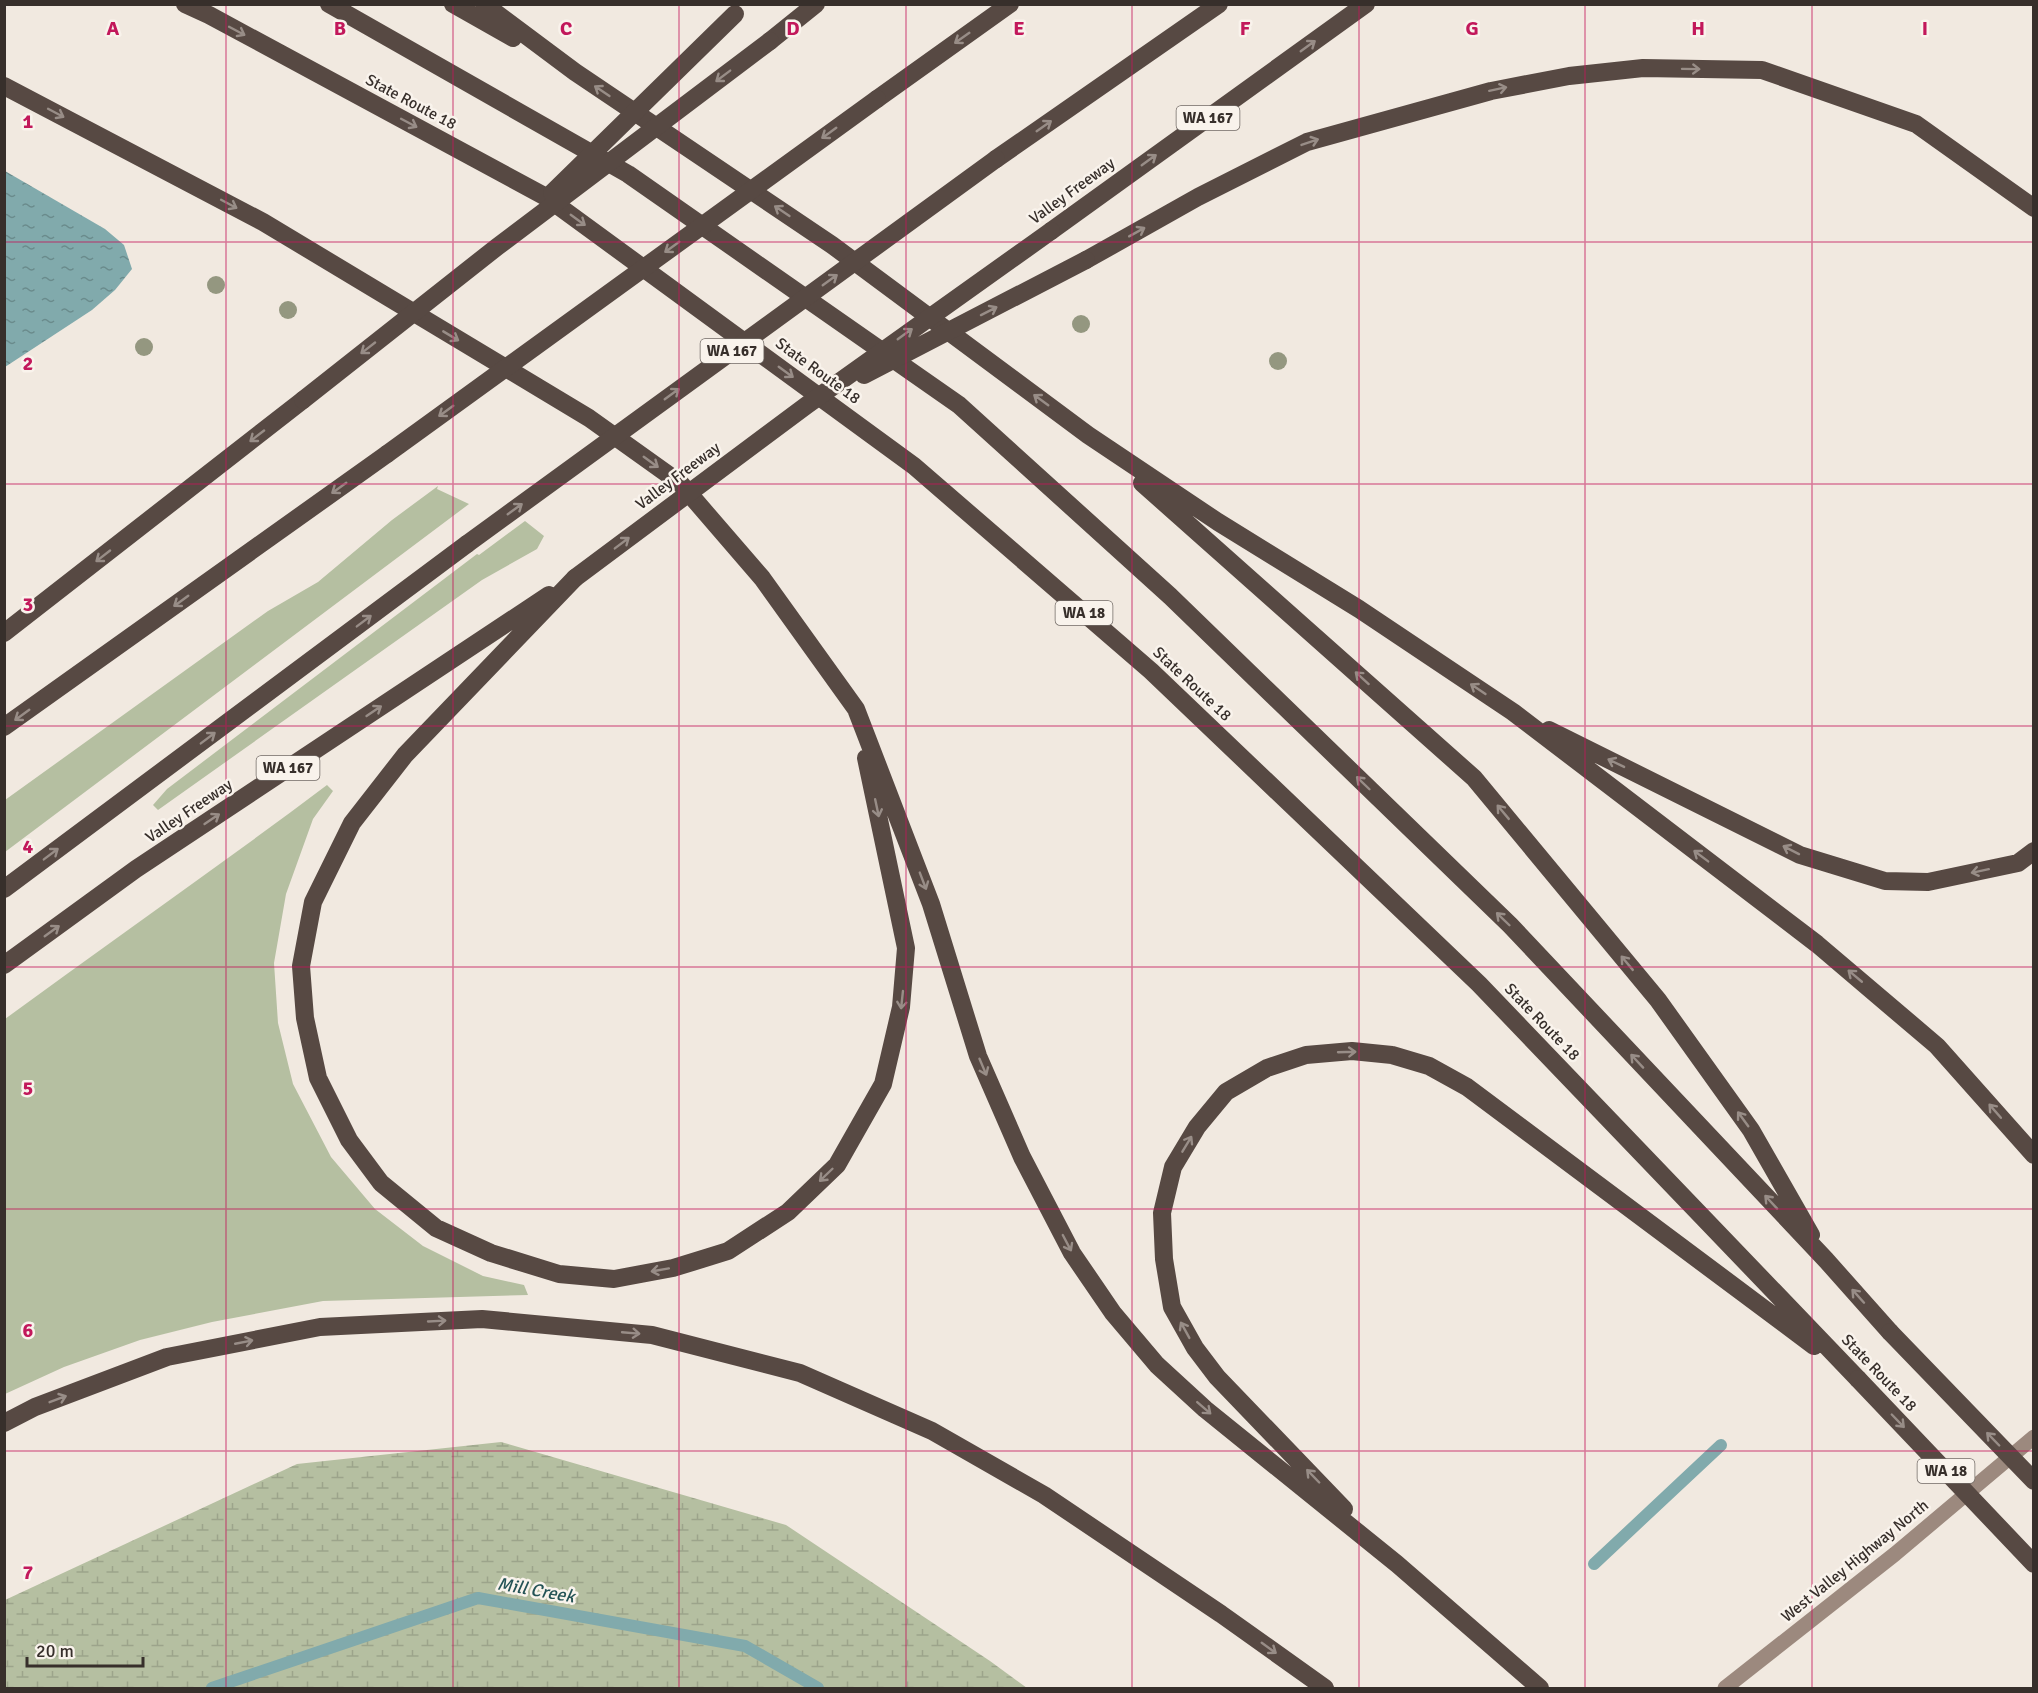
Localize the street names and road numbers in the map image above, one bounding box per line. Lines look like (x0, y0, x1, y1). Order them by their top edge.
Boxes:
street label: State Route 18 (362, 70, 460, 134)
road number: WA 167 (1176, 106, 1240, 130)
street label: Valley Freeway (1025, 153, 1119, 229)
street label: State Route 18 (772, 333, 864, 409)
road number: WA 167 (700, 339, 764, 363)
street label: Valley Freeway (632, 437, 725, 514)
road number: WA 18 (1056, 601, 1112, 625)
street label: State Route 18 (1149, 643, 1235, 725)
road number: WA 167 (256, 756, 320, 780)
street label: Valley Freeway (142, 774, 237, 847)
street label: State Route 18 (1500, 979, 1584, 1065)
street label: State Route 18 (1837, 1330, 1921, 1416)
road number: WA 18 (1918, 1459, 1974, 1483)
street label: West Valley Highway North (1777, 1495, 1933, 1627)

